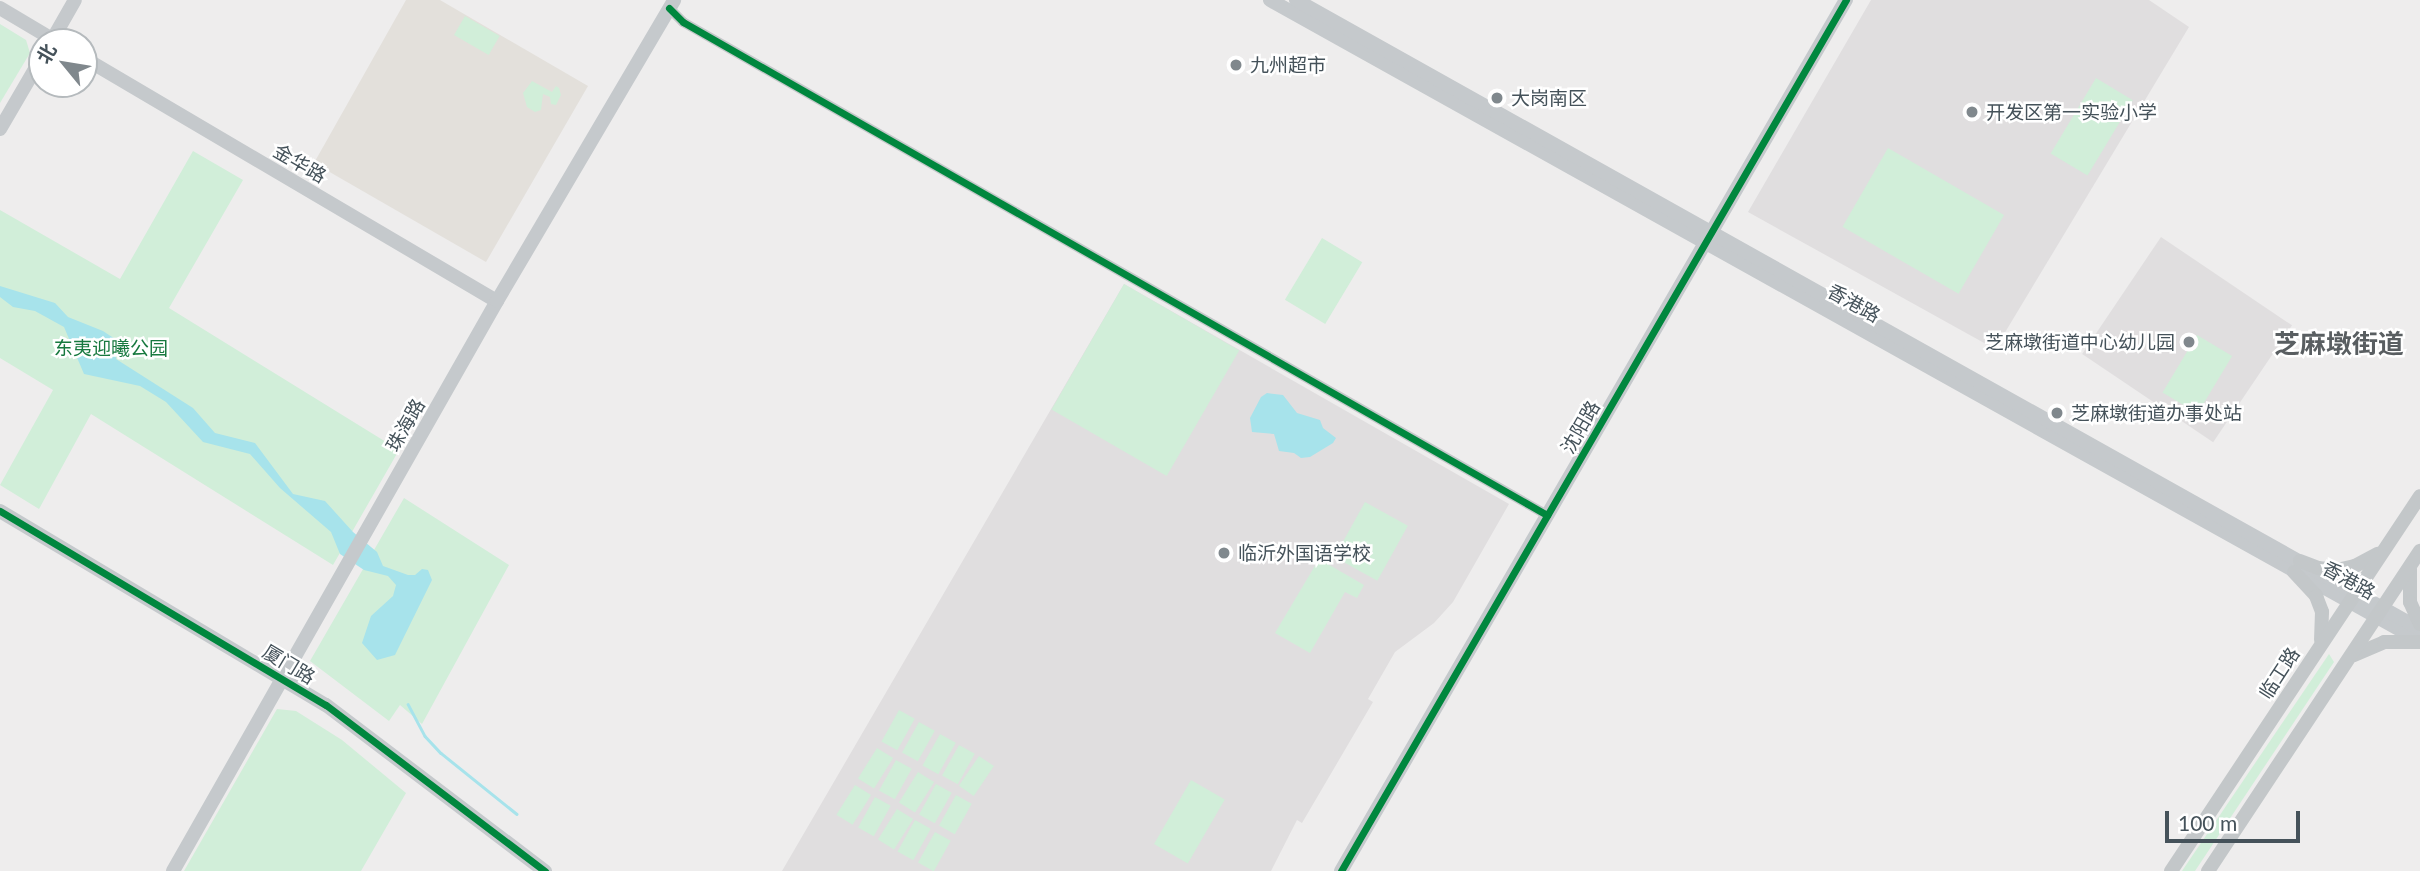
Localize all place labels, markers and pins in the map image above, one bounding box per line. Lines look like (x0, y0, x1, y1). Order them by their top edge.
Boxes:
place label: 九州超市 (1250, 54, 1326, 76)
marker: 九州超市 (1228, 57, 1244, 73)
place label: 大岗南区 (1511, 87, 1587, 109)
marker: 大岗南区 (1489, 90, 1505, 106)
place label: 开发区第一实验小学 (1986, 101, 2157, 123)
marker: 开发区第一实验小学 (1964, 104, 1980, 120)
place label: 芝麻墩街道中心幼儿园 (1985, 331, 2175, 353)
marker: 芝麻墩街道中心幼儿园 (2181, 334, 2197, 350)
place label: 芝麻墩街道办事处站 (2071, 402, 2242, 424)
marker: 芝麻墩街道办事处站 (2049, 405, 2065, 421)
place label: 临沂外国语学校 (1238, 542, 1371, 564)
marker: 临沂外国语学校 (1216, 545, 1232, 561)

